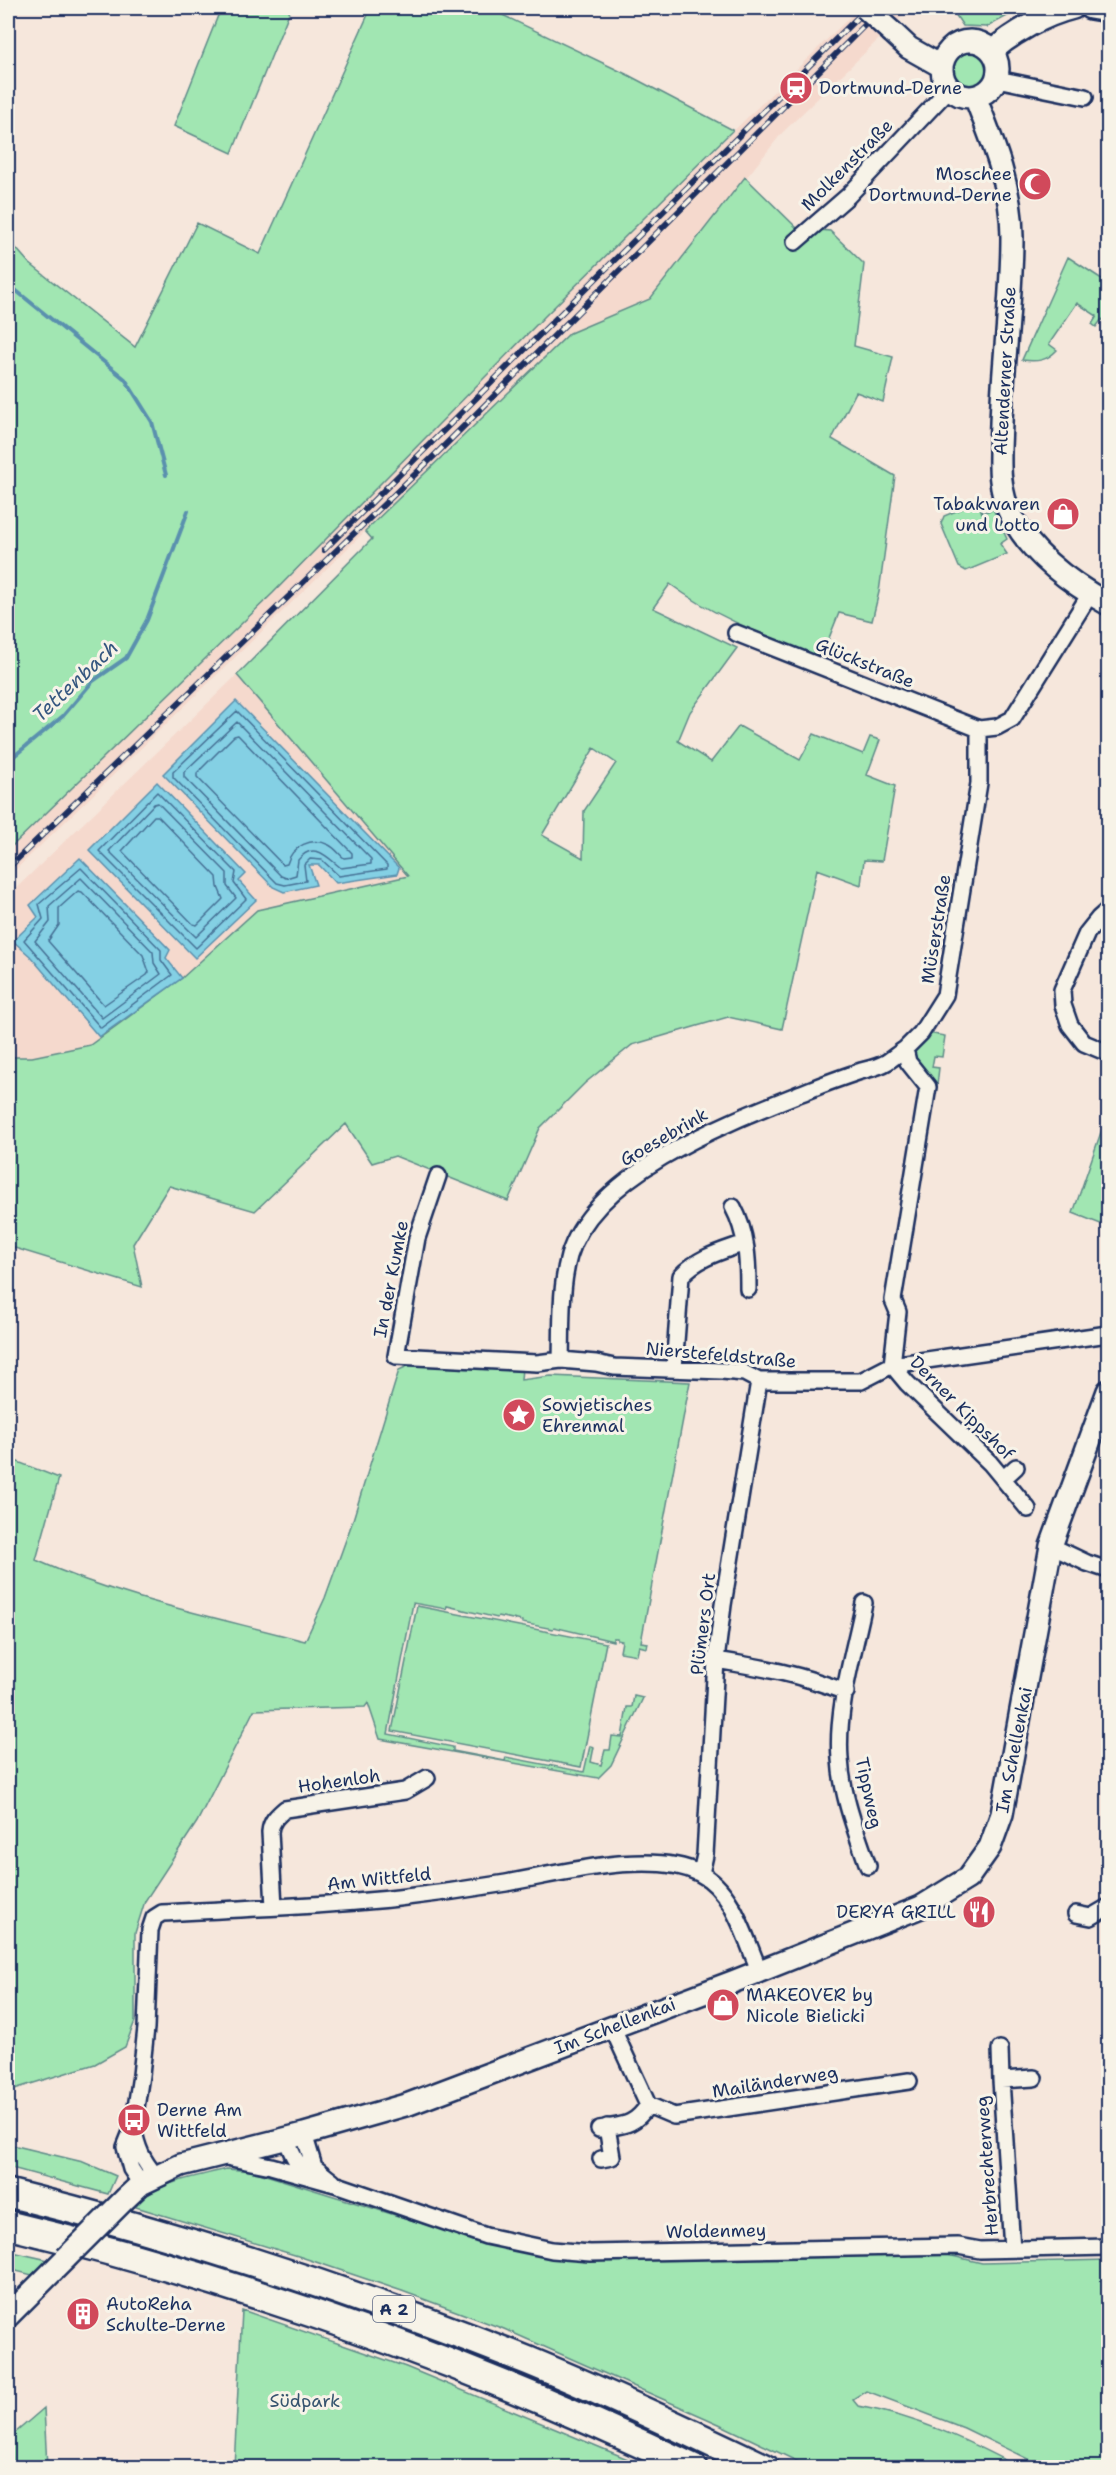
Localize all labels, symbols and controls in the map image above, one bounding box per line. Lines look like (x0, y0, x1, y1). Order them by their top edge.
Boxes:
station icon: Dortmund-Derne (778, 70, 814, 106)
place label: Dortmund-Derne (819, 76, 962, 100)
street label: Molkenstraße (796, 114, 898, 216)
place label: Moschee Dortmund-Derne (869, 162, 1012, 207)
mosque icon: Moschee Dortmund-Derne (1017, 166, 1053, 202)
street label: Altenderner Straße (989, 286, 1021, 456)
place label: Tabakwaren und Lotto (933, 492, 1040, 537)
shop icon: Tabakwaren und Lotto (1045, 496, 1081, 532)
street label: Glückstraße (812, 632, 918, 694)
water label: Tettenbach (26, 635, 124, 727)
street label: Müserstraße (916, 873, 956, 985)
street label: Goesebrink (616, 1102, 712, 1172)
street label: In der Kumke (368, 1218, 414, 1340)
street label: Nierstefeldstraße (645, 1336, 797, 1374)
street label: Derner Kippshof (905, 1351, 1020, 1466)
place label: Sowjetisches Ehrenmal (542, 1393, 652, 1438)
place icon: Sowjetisches Ehrenmal (501, 1397, 537, 1433)
street label: Plümers Ort (685, 1571, 721, 1676)
street label: Im Schellenkai (990, 1685, 1038, 1815)
street label: Tippweg (850, 1755, 888, 1831)
street label: Hohenloh (296, 1763, 382, 1799)
street label: Am Wittfeld (326, 1862, 432, 1896)
restaurant icon: DERYA GRILL (961, 1894, 997, 1930)
place label: DERYA GRILL (836, 1900, 956, 1924)
place label: MAKEOVER by Nicole Bielicki (746, 1983, 873, 2028)
shop icon: MAKEOVER by Nicole Bielicki (705, 1987, 741, 2023)
street label: Im Schellenkai (551, 1992, 679, 2060)
street label: Mailänderweg (711, 2060, 839, 2104)
street label: Herbrechterweg (970, 2095, 1004, 2237)
place label: Derne Am Wittfeld (157, 2098, 242, 2143)
bus stop icon: Derne Am Wittfeld (116, 2102, 152, 2138)
street label: Woldenmey (665, 2218, 767, 2244)
place label: AutoReha Schulte-Derne (106, 2292, 226, 2337)
building icon: AutoReha Schulte-Derne (65, 2296, 101, 2332)
road number: A 2 (373, 2296, 415, 2322)
park label: Südpark (270, 2389, 340, 2413)

